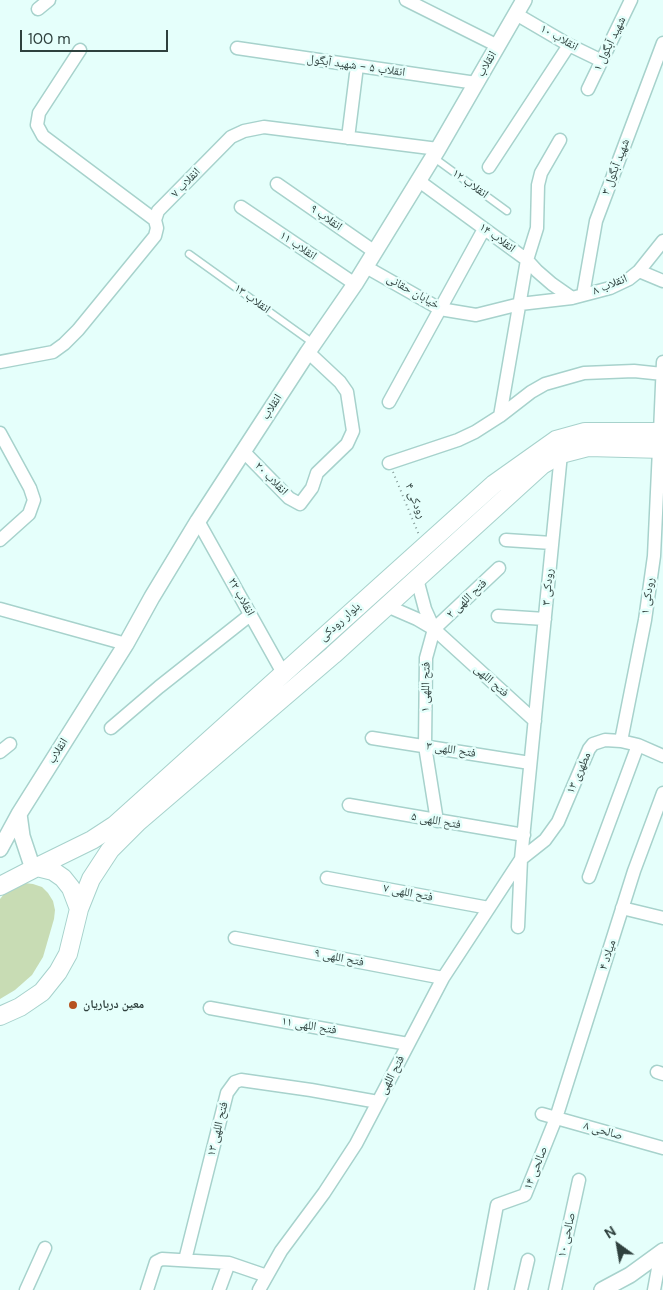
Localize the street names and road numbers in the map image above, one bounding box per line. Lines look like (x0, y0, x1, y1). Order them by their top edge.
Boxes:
street label: شهید آبگول ۱ (591, 14, 629, 74)
street label: انقلاب ۱۰ (537, 22, 581, 54)
street label: انقلاب (474, 49, 500, 79)
street label: انقلاب ۵ - شهید آبگول (306, 52, 406, 80)
street label: شهید آبگول ۳ (599, 137, 633, 197)
street label: انقلاب ۷ (168, 165, 204, 201)
street label: انقلاب ۱۲ (449, 166, 491, 202)
street label: انقلاب ۹ (307, 202, 345, 234)
street label: انقلاب ۱۴ (476, 220, 518, 256)
street label: انقلاب ۱۱ (277, 228, 319, 264)
street label: خیابان حقانی (384, 272, 442, 312)
street label: انقلاب ۸ (591, 272, 629, 298)
street label: انقلاب ۱۳ (231, 281, 273, 317)
street label: انقلاب (259, 392, 285, 422)
street label: انقلاب ۲۰ (251, 459, 291, 499)
street label: رودکی ۴ (401, 481, 429, 521)
street label: رودکی ۳ (539, 568, 557, 606)
street label: انقلاب ۲۲ (225, 575, 257, 619)
street label: فتح اللهی ۲ (444, 576, 490, 622)
street label: رودکی ۱ (638, 577, 658, 615)
street label: بلوار رودکی (316, 600, 364, 644)
street label: فتح اللهی ۱ (418, 662, 434, 712)
street label: فتح اللهی (471, 662, 511, 700)
street label: انقلاب (45, 736, 71, 766)
street label: فتح اللهی ۳ (425, 739, 477, 761)
street label: مطهری ۱۳ (564, 750, 594, 796)
street label: فتح اللهی ۵ (410, 810, 462, 832)
street label: فتح اللهی ۷ (382, 881, 434, 905)
street label: میلاد ۴ (596, 938, 620, 972)
street label: فتح اللهی ۹ (313, 946, 365, 970)
street label: فتح اللهی ۱۱ (280, 1014, 338, 1038)
street label: فتح اللهی (376, 1053, 408, 1097)
street label: فتح اللهی ۱۳ (204, 1100, 232, 1158)
street label: صالحی ۸ (582, 1119, 624, 1143)
street label: صالحی ۱۴ (521, 1144, 551, 1192)
street label: صالحی ۱۰ (555, 1211, 579, 1259)

